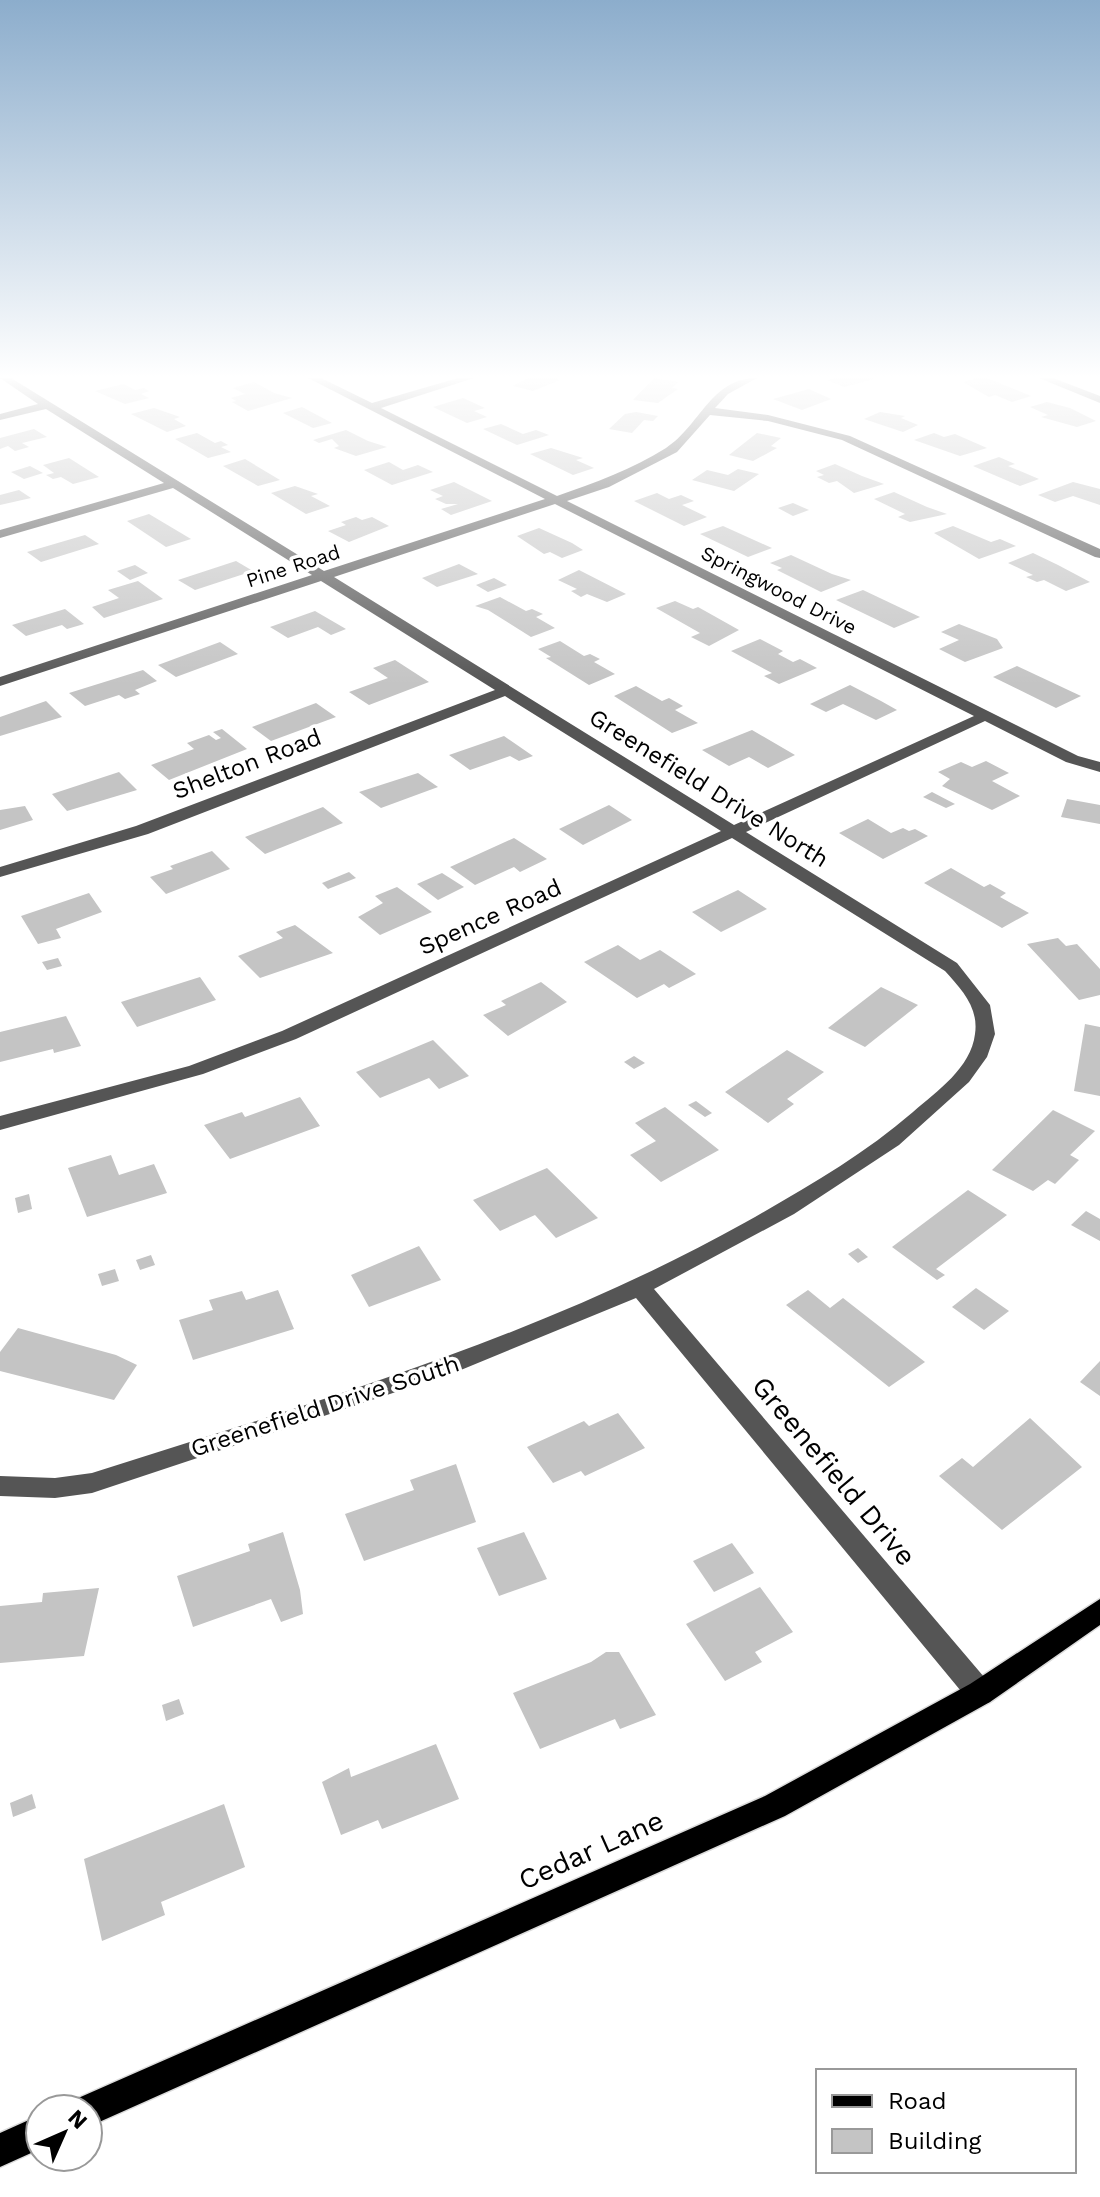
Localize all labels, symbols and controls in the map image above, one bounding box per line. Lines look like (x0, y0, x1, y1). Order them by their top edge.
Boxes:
street label: Pine Road (243, 540, 343, 592)
street label: Springwood Drive (697, 540, 861, 640)
street label: Greenefield Drive North (584, 703, 834, 873)
street label: Shelton Road (169, 723, 325, 805)
street label: Spence Road (414, 873, 566, 961)
street label: Greenefield Drive South (187, 1349, 463, 1463)
street label: Greenefield Drive (745, 1370, 923, 1572)
street label: Cedar Lane (513, 1803, 669, 1897)
legend (816, 2069, 1076, 2173)
text: Road (888, 2087, 947, 2115)
north arrow (24, 2093, 104, 2173)
text: N (63, 2105, 92, 2134)
text: Building (888, 2127, 981, 2155)

